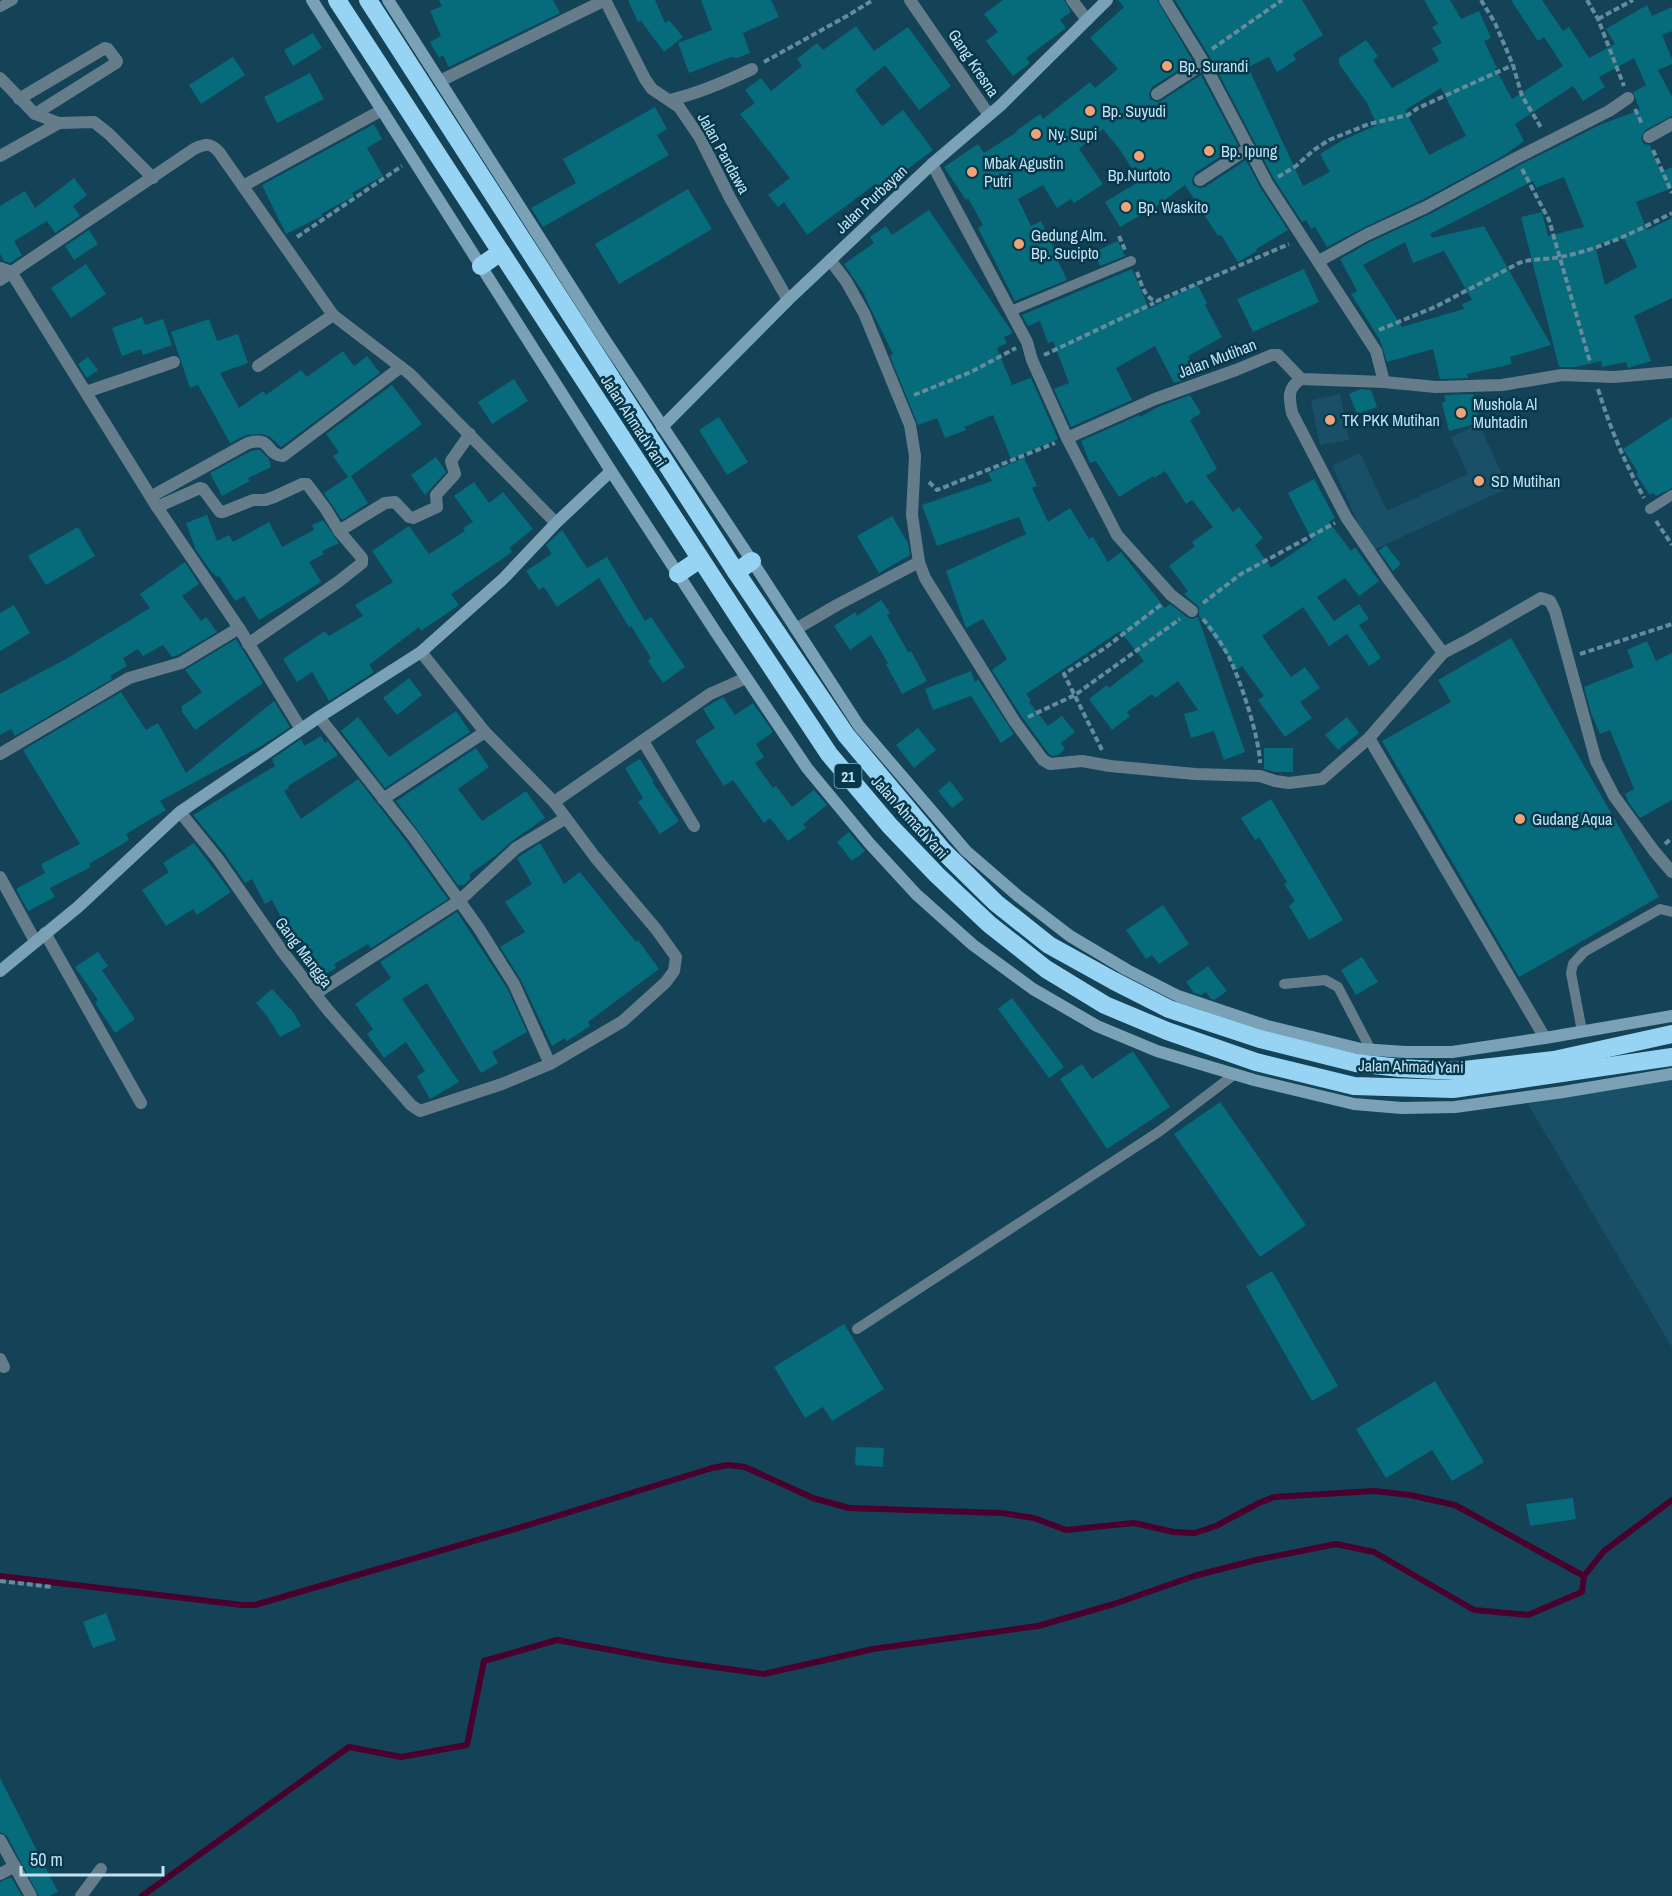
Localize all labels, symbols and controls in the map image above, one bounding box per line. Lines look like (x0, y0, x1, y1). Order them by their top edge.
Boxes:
street label: Gang Kresna (943, 25, 1005, 102)
place label: Bp. Surandi (1179, 55, 1248, 77)
marker: Bp. Surandi (1160, 59, 1174, 73)
place label: Bp. Suyudi (1102, 100, 1166, 122)
marker: Bp. Suyudi (1083, 104, 1097, 118)
street label: Jalan Pandawa (693, 108, 756, 198)
place label: Ny. Supi (1048, 123, 1097, 145)
marker: Ny. Supi (1029, 127, 1043, 141)
place label: Bp. Ipung (1221, 140, 1278, 162)
marker: Bp. Ipung (1202, 144, 1216, 158)
marker: Bp.Nurtoto (1132, 149, 1146, 163)
place label: Mbak Agustin Putri (984, 152, 1064, 192)
street label: Jalan Purbayan (830, 160, 912, 238)
place label: Bp.Nurtoto (1108, 164, 1170, 186)
marker: Mbak Agustin Putri (965, 165, 979, 179)
place label: Bp. Waskito (1138, 196, 1208, 218)
marker: Bp. Waskito (1119, 200, 1133, 214)
place label: Gedung Alm. Bp. Sucipto (1031, 224, 1107, 264)
marker: Gedung Alm. Bp. Sucipto (1012, 237, 1026, 251)
street label: Jalan Mutihan (1175, 333, 1259, 383)
street label: Jalan Ahmad Yani (596, 371, 672, 471)
place label: Mushola Al Muhtadin (1473, 393, 1537, 433)
marker: Mushola Al Muhtadin (1454, 406, 1468, 420)
place label: TK PKK Mutihan (1342, 409, 1440, 431)
marker: TK PKK Mutihan (1323, 413, 1337, 427)
place label: SD Mutihan (1491, 470, 1560, 492)
marker: SD Mutihan (1472, 474, 1486, 488)
road number: 21 (834, 764, 862, 788)
street label: Jalan Ahmad Yani (867, 771, 953, 863)
place label: Gudang Aqua (1532, 808, 1613, 830)
marker: Gudang Aqua (1513, 812, 1527, 826)
street label: Gang Mangga (270, 912, 338, 992)
street label: Jalan Ahmad Yani (1358, 1054, 1464, 1078)
scale bar (21, 1839, 164, 1877)
text: 50 m (30, 1847, 63, 1872)

